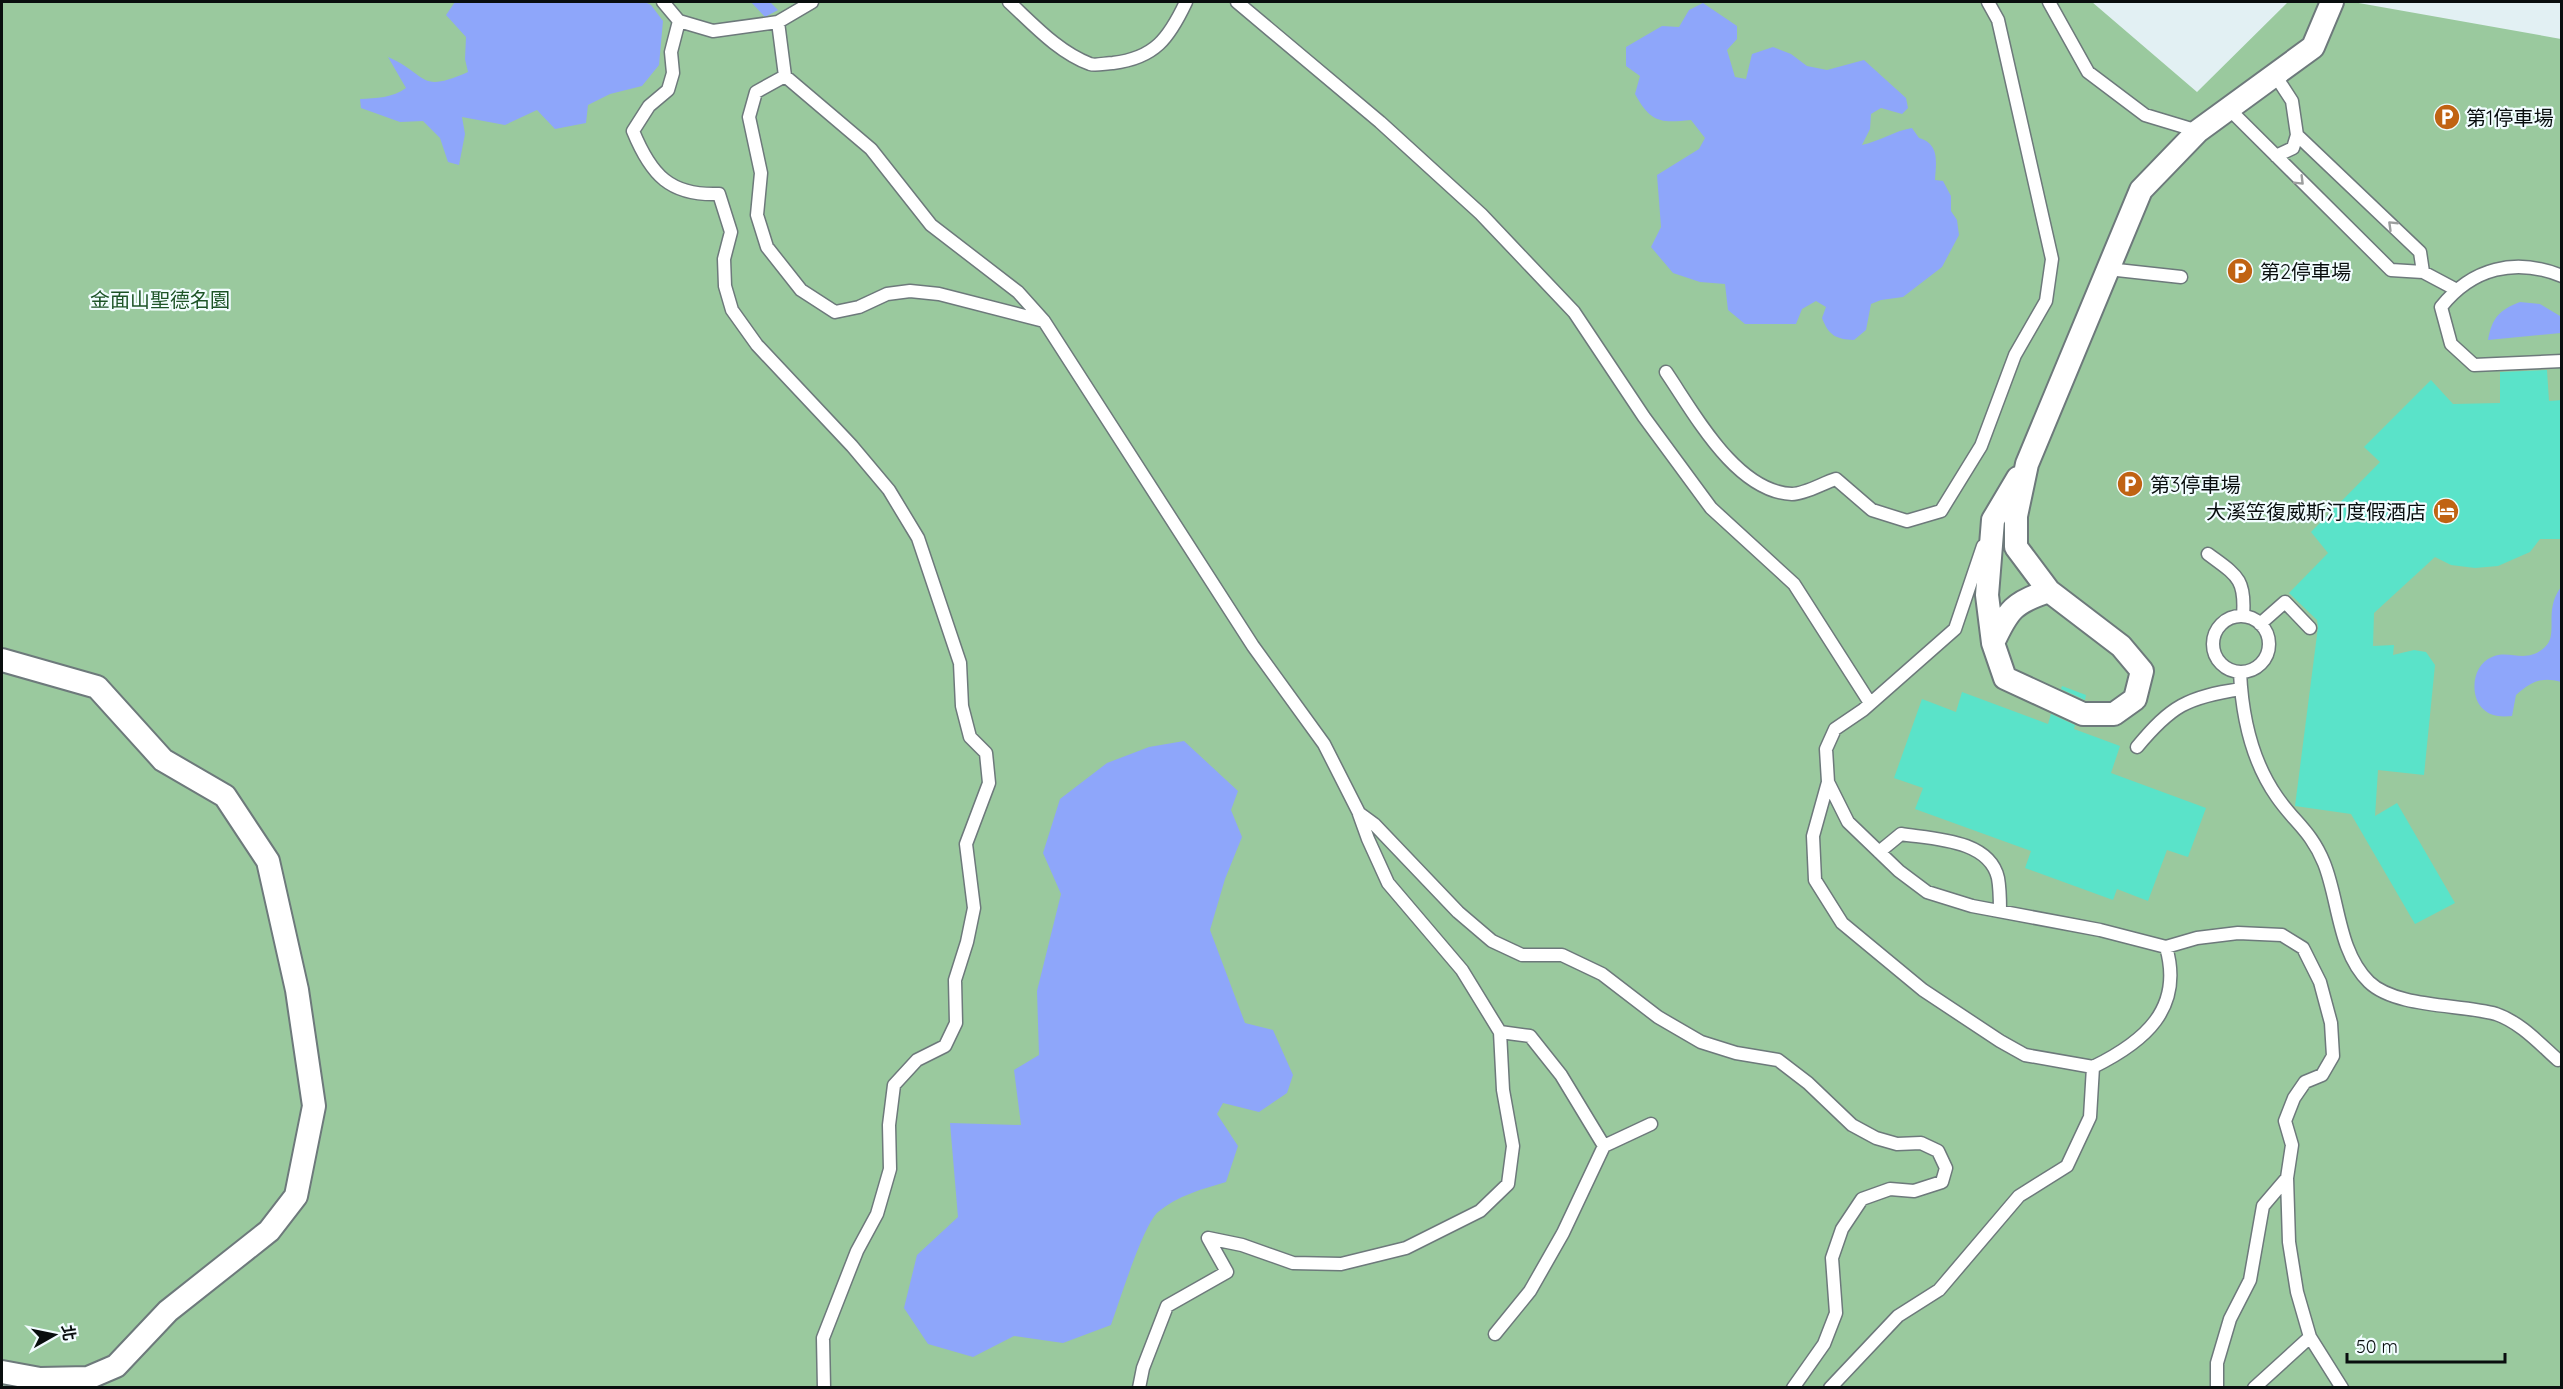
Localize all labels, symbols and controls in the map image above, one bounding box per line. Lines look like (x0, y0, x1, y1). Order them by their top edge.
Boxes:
parking icon: 第1停車場 (2432, 102, 2462, 132)
place label: 第1停車場 (2466, 105, 2553, 130)
one-way arrow (2293, 173, 2304, 184)
one-way arrow (2388, 222, 2399, 233)
parking icon: 第2停車場 (2225, 256, 2255, 286)
place label: 第2停車場 (2260, 259, 2351, 284)
park label: 金面山聖德名園 (90, 287, 230, 312)
parking icon: 第3停車場 (2115, 469, 2145, 499)
place label: 第3停車場 (2150, 472, 2240, 497)
hotel icon: 大溪笠復威斯汀度假酒店 (2431, 496, 2461, 526)
place label: 大溪笠復威斯汀度假酒店 (2206, 499, 2426, 524)
north arrow (24, 1305, 84, 1365)
text: 北 (58, 1323, 80, 1342)
scale bar (2347, 1326, 2504, 1364)
text: 50 m (2356, 1335, 2398, 1358)

